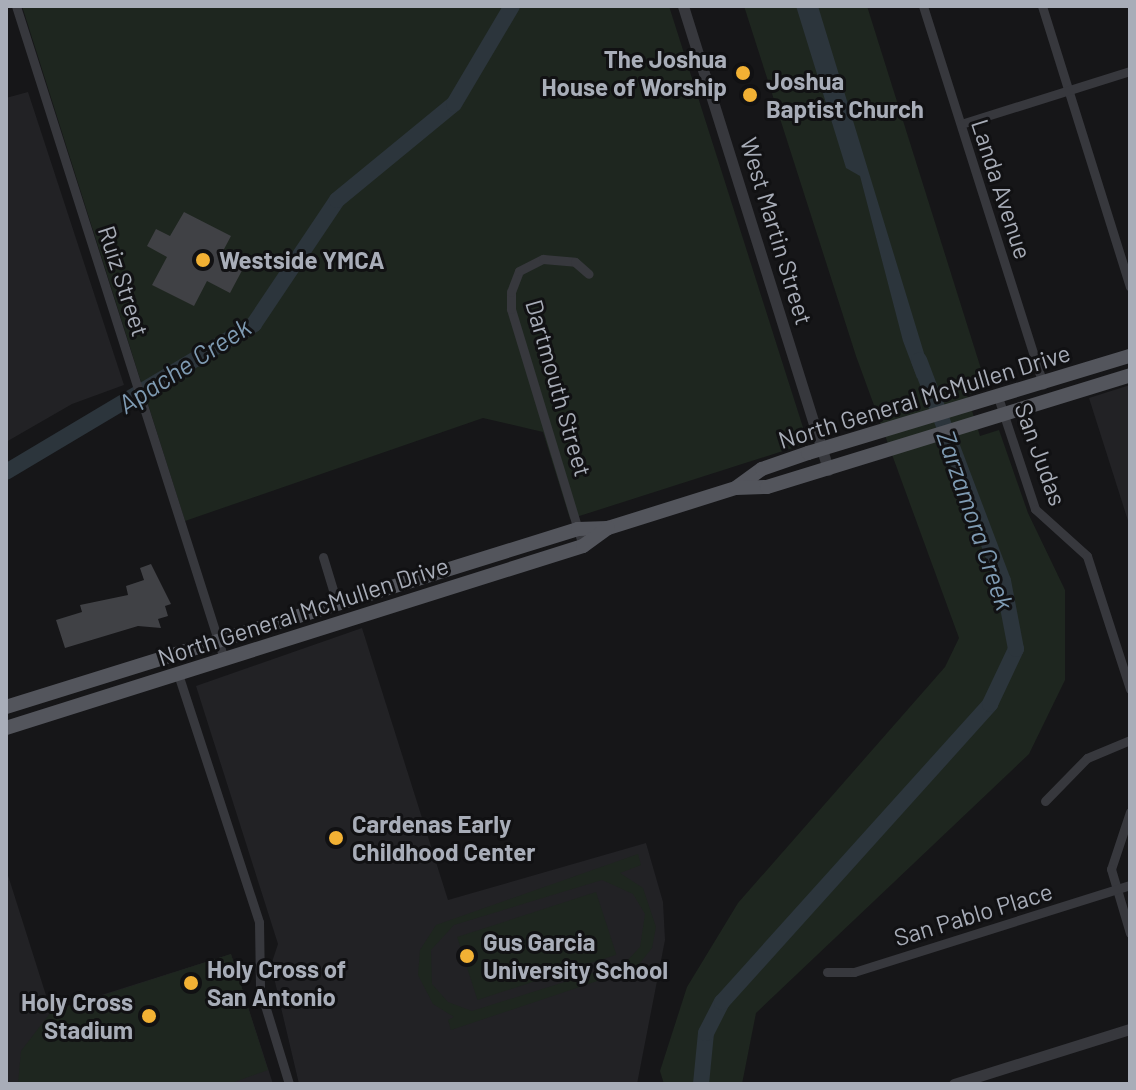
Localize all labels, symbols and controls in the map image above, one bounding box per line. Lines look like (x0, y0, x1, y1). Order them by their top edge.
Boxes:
place label: The Joshua House of Worship (542, 45, 727, 101)
marker: The Joshua House of Worship (734, 64, 752, 82)
place label: Joshua Baptist Church (766, 67, 924, 123)
marker: Joshua Baptist Church (741, 86, 759, 104)
street label: Landa Avenue (966, 116, 1038, 262)
street label: West Martin Street (735, 134, 819, 328)
street label: Ruiz Street (93, 222, 155, 340)
place label: Westside YMCA (219, 246, 385, 274)
marker: Westside YMCA (194, 251, 212, 269)
street label: Dartmouth Street (520, 296, 598, 480)
water label: Apache Creek (112, 311, 256, 419)
street label: North General McMullen Drive (774, 338, 1074, 454)
street label: San Judas (1009, 399, 1073, 509)
water label: Zarzamora Creek (931, 426, 1021, 614)
street label: North General McMullen Drive (154, 550, 452, 672)
place label: Cardenas Early Childhood Center (352, 810, 536, 866)
marker: Cardenas Early Childhood Center (327, 829, 345, 847)
street label: San Pablo Place (890, 876, 1056, 952)
place label: Gus Garcia University School (483, 928, 668, 984)
marker: Gus Garcia University School (458, 947, 476, 965)
place label: Holy Cross of San Antonio (207, 955, 346, 1011)
marker: Holy Cross of San Antonio (182, 974, 200, 992)
place label: Holy Cross Stadium (21, 988, 133, 1044)
marker: Holy Cross Stadium (140, 1007, 158, 1025)

